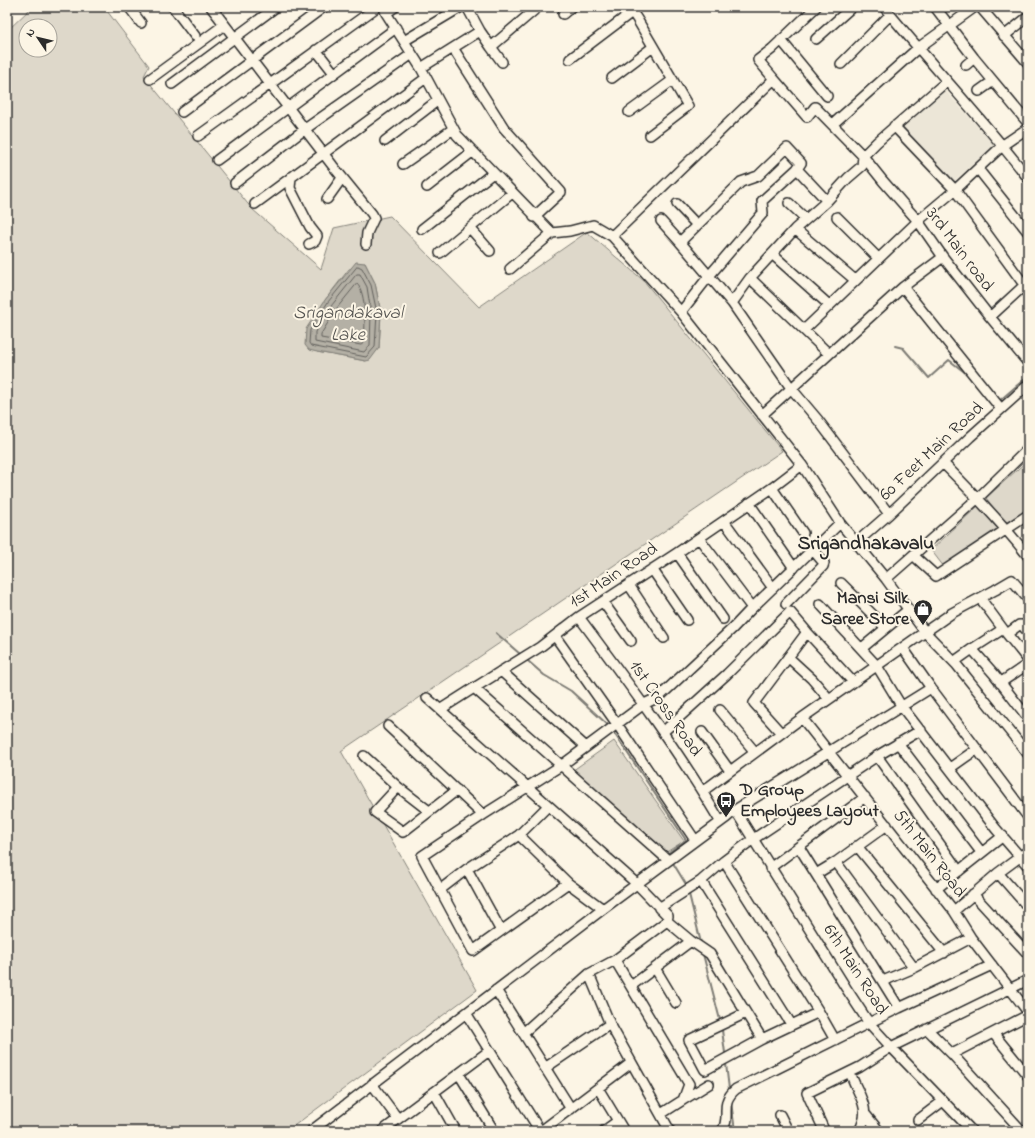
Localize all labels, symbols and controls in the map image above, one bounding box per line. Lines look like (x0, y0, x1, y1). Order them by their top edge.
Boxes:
north arrow (18, 18, 58, 58)
text: N (22, 25, 39, 40)
street label: 3rd Main road (919, 202, 999, 298)
water label: Srigandakaval Lake (293, 300, 406, 349)
street label: 60 Feet Main Road (874, 396, 990, 508)
district label: Srigandhakavalu (798, 530, 934, 560)
street label: 1st Main Road (565, 537, 663, 615)
place label: Mansi Silk Saree Store (821, 586, 910, 633)
shop icon: Mansi Silk Saree Store (912, 598, 934, 626)
street label: 1st Cross Road (622, 656, 708, 762)
place label: D Group Employees Layout (739, 778, 880, 826)
bus stop icon: D Group Employees Layout (715, 790, 737, 818)
street label: 5th Main Road (886, 804, 972, 904)
street label: 6th Main Road (816, 920, 894, 1020)

